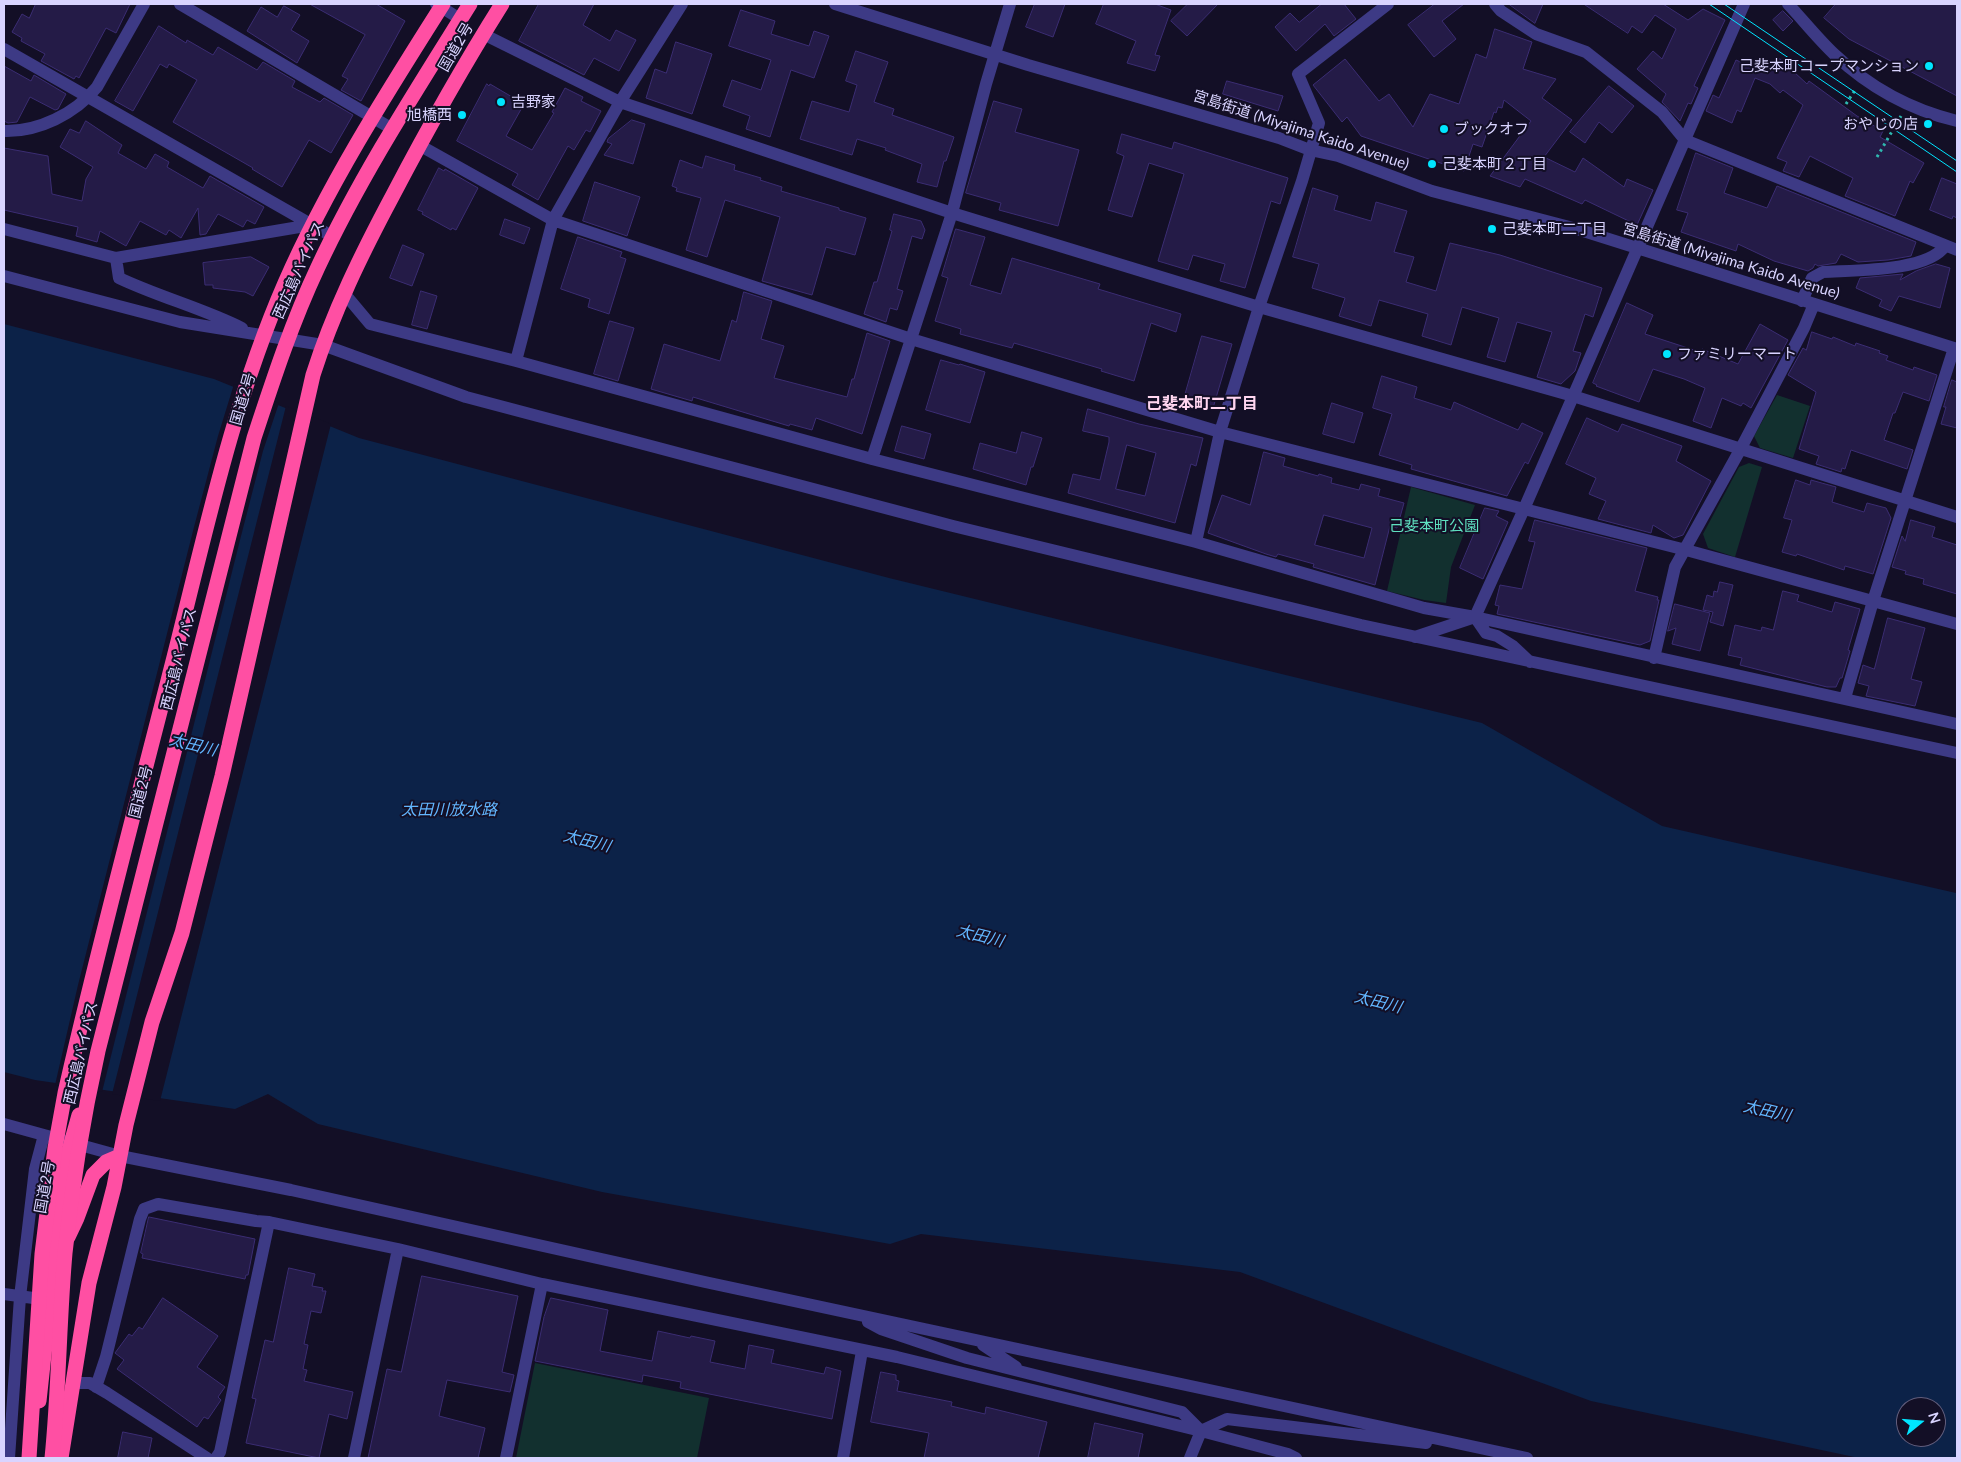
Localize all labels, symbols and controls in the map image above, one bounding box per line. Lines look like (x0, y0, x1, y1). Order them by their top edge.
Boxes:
street label: 国道2号 (435, 19, 477, 75)
place label: 己斐本町コープマンション (1739, 57, 1919, 75)
marker: 己斐本町コープマンション (1923, 60, 1935, 72)
street label: 宮島街道 (Miyajima Kaido Avenue) (1191, 86, 1411, 174)
place label: 吉野家 (511, 93, 556, 111)
marker: 吉野家 (495, 96, 507, 108)
place label: 旭橋西 (407, 106, 452, 124)
marker: 旭橋西 (456, 109, 468, 121)
place label: おやじの店 (1843, 115, 1918, 133)
marker: おやじの店 (1922, 118, 1934, 130)
place label: ブックオフ (1454, 120, 1529, 138)
marker: ブックオフ (1438, 123, 1450, 135)
place label: 己斐本町２丁目 (1442, 155, 1547, 173)
marker: 己斐本町２丁目 (1426, 158, 1438, 170)
street label: 西広島バイパス (269, 218, 329, 322)
street label: 宮島街道 (Miyajima Kaido Avenue) (1620, 219, 1842, 303)
place label: 己斐本町二丁目 (1502, 220, 1607, 238)
marker: 己斐本町二丁目 (1486, 223, 1498, 235)
place label: ファミリーマート (1677, 345, 1797, 363)
marker: ファミリーマート (1661, 348, 1673, 360)
street label: 国道2号 (227, 371, 259, 427)
district label: 己斐本町二丁目 (1146, 394, 1258, 414)
park label: 己斐本町公園 (1389, 517, 1479, 535)
street label: 西広島バイパス (158, 606, 200, 712)
water label: 太田川 (167, 730, 219, 760)
street label: 国道2号 (126, 764, 156, 820)
water label: 太田川放水路 (401, 800, 497, 820)
water label: 太田川 (561, 826, 613, 856)
water label: 太田川 (954, 921, 1006, 951)
water label: 太田川 (1352, 987, 1404, 1017)
street label: 西広島バイパス (60, 1000, 102, 1106)
water label: 太田川 (1741, 1096, 1793, 1126)
street label: 国道2号 (31, 1159, 59, 1215)
north arrow (1896, 1397, 1946, 1447)
text: N (1925, 1410, 1945, 1425)

